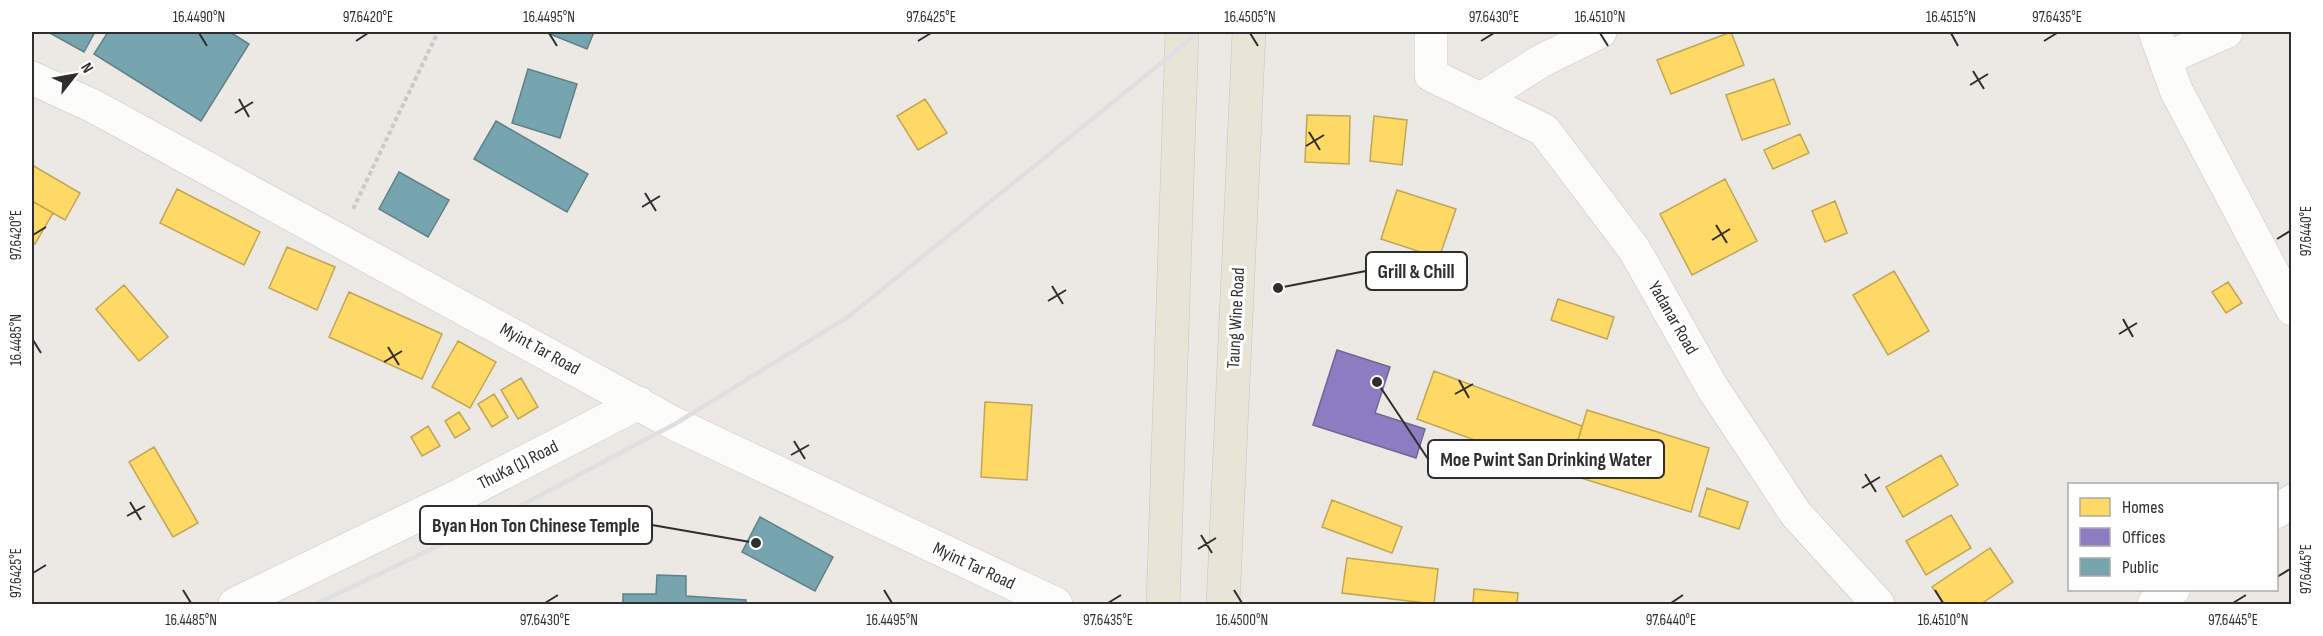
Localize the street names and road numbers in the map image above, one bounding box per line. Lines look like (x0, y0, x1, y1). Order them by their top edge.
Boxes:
street label: Taung Wine Road (1223, 267, 1249, 369)
street label: Yadanar Road (1644, 278, 1702, 358)
street label: Myint Tar Road (496, 318, 584, 380)
street label: ThuKa (1) Road (474, 436, 562, 494)
street label: Myint Tar Road (930, 538, 1018, 594)

